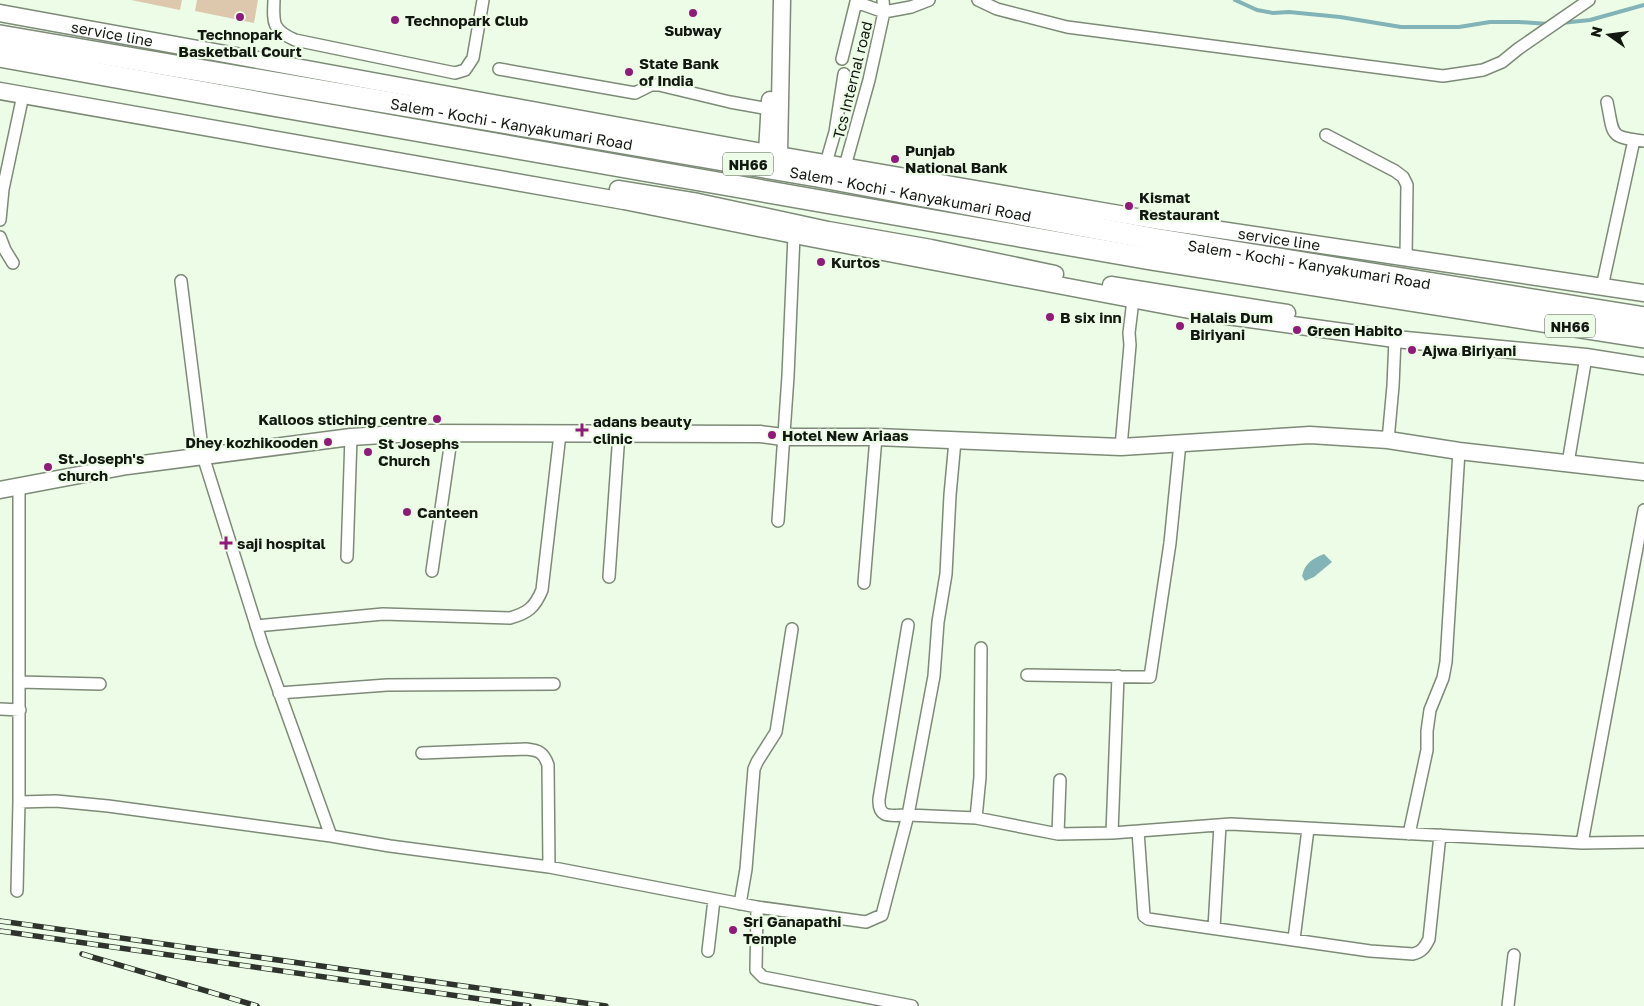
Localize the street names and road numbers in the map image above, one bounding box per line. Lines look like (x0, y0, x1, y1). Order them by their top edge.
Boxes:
street label: service line (70, 17, 155, 50)
street label: Tcs Internal road (829, 19, 875, 141)
street label: Salem - Kochi - Kanyakumari Road (389, 94, 634, 153)
road number: NH66 (723, 152, 773, 175)
street label: Salem - Kochi - Kanyakumari Road (788, 162, 1033, 225)
street label: service line (1237, 224, 1322, 254)
street label: Salem - Kochi - Kanyakumari Road (1187, 236, 1432, 292)
road number: NH66 (1545, 314, 1595, 338)

